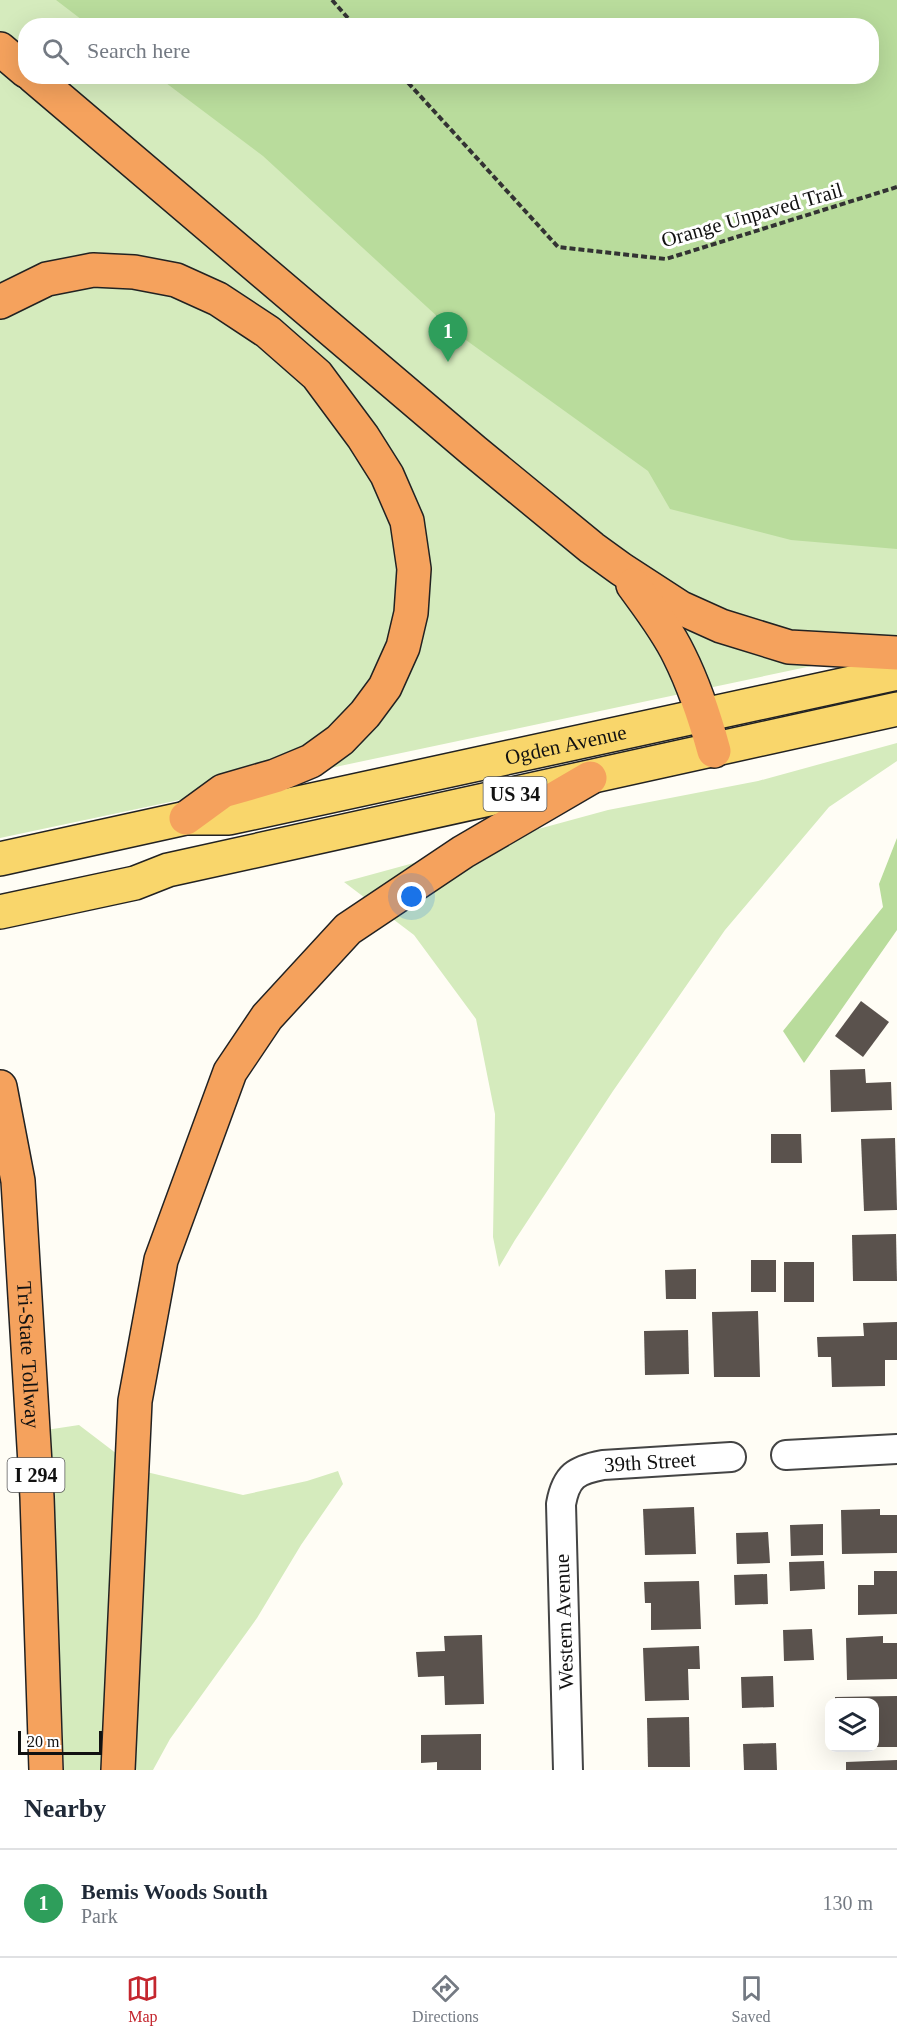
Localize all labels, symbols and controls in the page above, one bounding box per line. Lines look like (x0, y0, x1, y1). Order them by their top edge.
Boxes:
search box (18, 18, 879, 84)
icon: search (39, 35, 72, 68)
text: Search here (87, 38, 190, 63)
street label: Orange Unpaved Trail (658, 178, 846, 252)
pin: 1 (428, 312, 468, 362)
street label: Ogden Avenue (503, 720, 629, 770)
road number: US 34 (484, 777, 546, 811)
your location (397, 882, 426, 911)
street label: Tri-State Tollway (12, 1281, 45, 1430)
street label: 39th Street (603, 1447, 696, 1477)
road number: I 294 (8, 1458, 64, 1492)
street label: Western Avenue (550, 1554, 578, 1690)
map controls (825, 1698, 879, 1752)
button: layers (825, 1698, 879, 1752)
scale bar (18, 1728, 102, 1756)
text: 20 m (27, 1733, 59, 1750)
text: Nearby (24, 1794, 106, 1823)
text: Bemis Woods South (81, 1879, 268, 1904)
text: 1 (39, 1892, 49, 1914)
text: 130 m (822, 1892, 873, 1914)
text: Park (81, 1905, 118, 1927)
tab: Map (126, 1972, 159, 2026)
tab: Directions (412, 1972, 479, 2026)
tab: Saved (731, 1972, 771, 2026)

